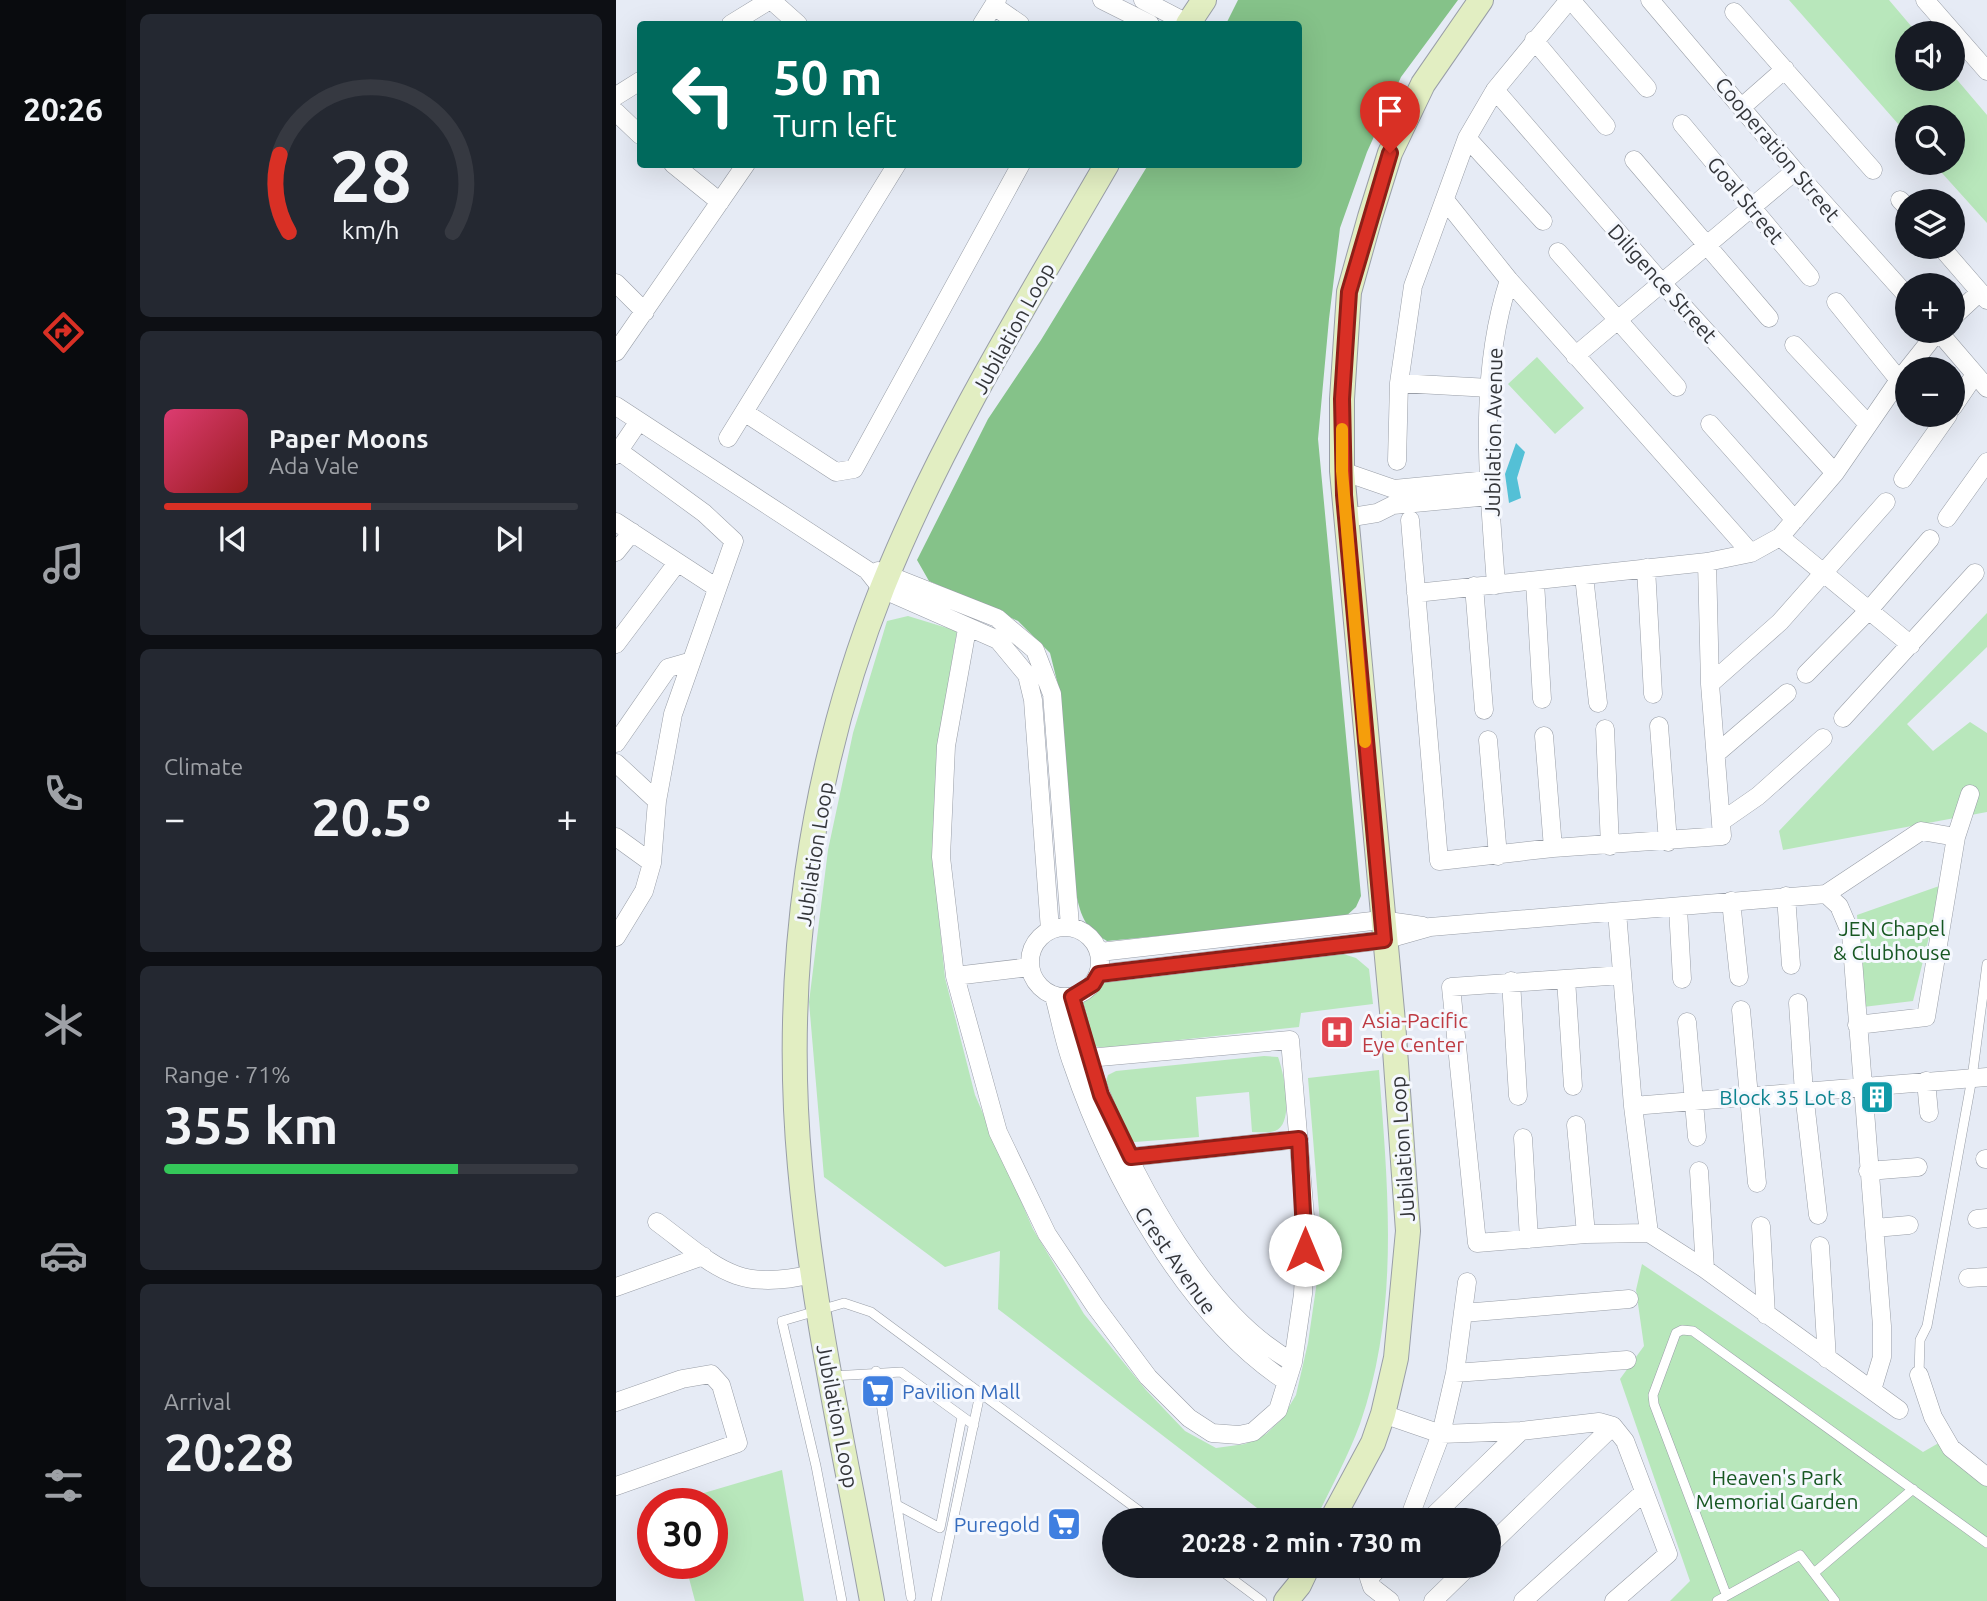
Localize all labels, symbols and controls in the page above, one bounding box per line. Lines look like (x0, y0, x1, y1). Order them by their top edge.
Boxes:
map controls (1895, 21, 1965, 427)
button: sound (1895, 21, 1965, 91)
icon: left (658, 49, 749, 140)
text: 50 m (773, 49, 882, 104)
street label: Cooperation Street (1711, 72, 1845, 226)
pin (1360, 81, 1420, 153)
text: 20:26 (23, 91, 103, 127)
icon: arrive (1371, 92, 1409, 130)
button: search (1895, 105, 1965, 175)
text: Turn left (773, 107, 897, 143)
text: 28 (330, 134, 412, 216)
street label: Goal Street (1703, 152, 1789, 248)
button: layers (1895, 189, 1965, 259)
text: km/h (342, 216, 400, 244)
street label: Diligence Street (1604, 219, 1722, 347)
street label: Jubilation Loop (967, 258, 1059, 398)
button: + (1895, 273, 1965, 343)
icon: directions (39, 308, 88, 357)
street label: Jubilation Avenue (1480, 347, 1506, 517)
button: − (1895, 357, 1965, 427)
text: Paper Moons (269, 424, 428, 453)
text: Ada Vale (269, 453, 359, 478)
icon: previous (214, 520, 252, 558)
icon: pause (352, 520, 390, 558)
icon: next (490, 520, 528, 558)
icon: music (39, 539, 88, 588)
text: Climate (164, 754, 243, 779)
icon: phone (39, 769, 88, 818)
street label: Jubilation Loop (791, 780, 837, 928)
text: 20.5° (311, 788, 431, 846)
text: − (164, 797, 185, 839)
text: + (557, 797, 578, 839)
park label: JEN Chapel & Clubhouse (1833, 916, 1951, 964)
icon: climate (39, 1000, 88, 1049)
place label: Asia-Pacific Eye Center (1362, 1008, 1468, 1056)
hospital icon: Asia-Pacific Eye Center (1318, 1013, 1356, 1051)
text: Range · 71% (164, 1062, 291, 1087)
street label: Jubilation Loop (1385, 1075, 1419, 1223)
building icon: Block 35 Lot 8 (1858, 1078, 1896, 1116)
place label: Block 35 Lot 8 (1719, 1085, 1852, 1109)
text: 355 km (164, 1096, 338, 1154)
street label: Crest Avenue (1130, 1202, 1222, 1318)
position arrow (1268, 1213, 1342, 1287)
icon: car (39, 1231, 88, 1280)
street label: Jubilation Loop (812, 1342, 864, 1490)
supermarket icon: Pavilion Mall (859, 1372, 897, 1410)
place label: Pavilion Mall (902, 1379, 1020, 1403)
text: Arrival (164, 1389, 231, 1414)
text: 20:28 (164, 1423, 294, 1481)
icon: filters (39, 1461, 88, 1510)
park label: Heaven's Park Memorial Garden (1696, 1465, 1858, 1513)
speed limit sign: 30 (637, 1488, 728, 1579)
supermarket icon: Puregold (1045, 1505, 1083, 1543)
place label: Puregold (954, 1512, 1040, 1536)
text: 20:28 · 2 min · 730 m (1181, 1528, 1422, 1557)

